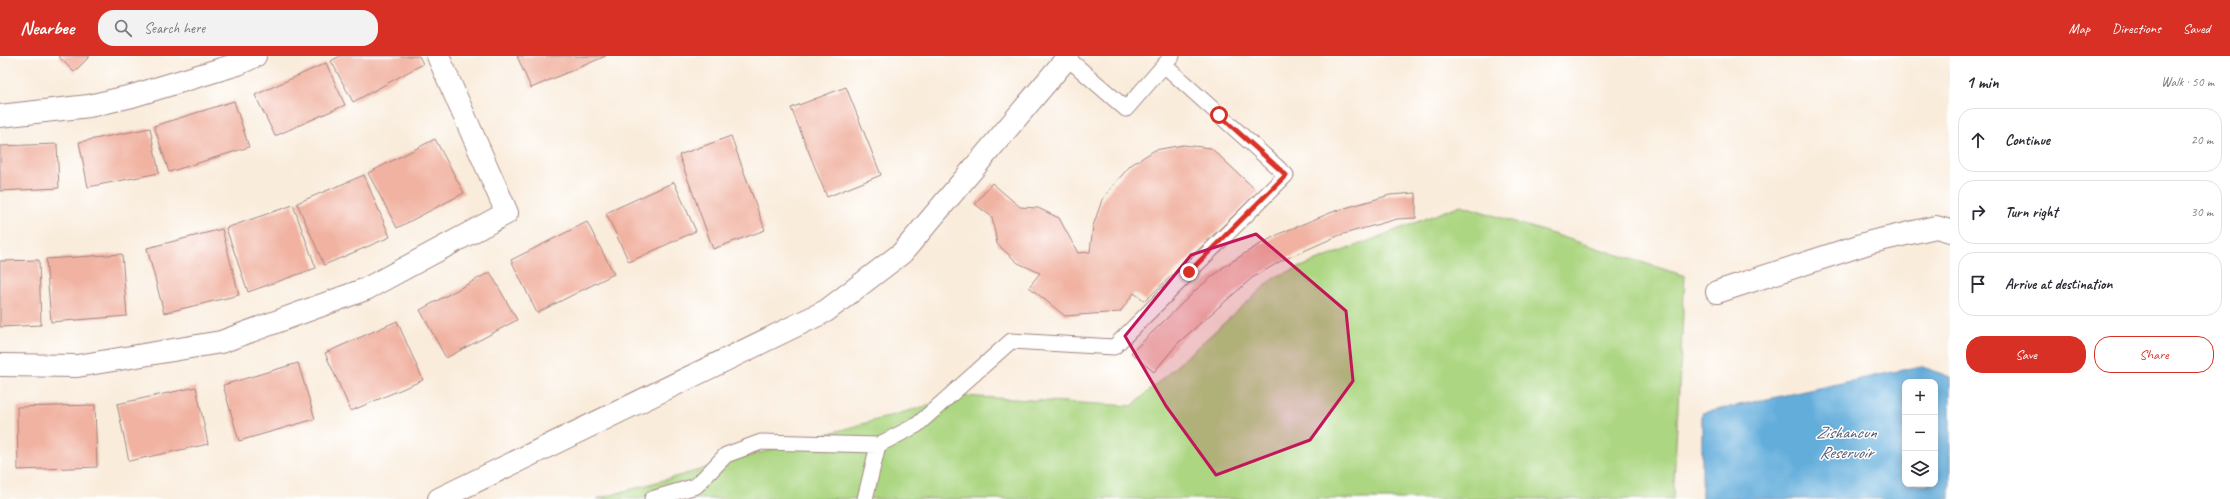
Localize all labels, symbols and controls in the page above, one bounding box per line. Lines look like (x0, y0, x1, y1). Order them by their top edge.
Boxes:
search box (98, 10, 378, 46)
text: Nearbee (20, 16, 74, 40)
icon: search (112, 17, 134, 39)
text: Search here (144, 19, 205, 38)
text: Map (2069, 20, 2090, 37)
text: Directions (2112, 20, 2161, 37)
text: Saved (2183, 20, 2210, 37)
text: 1 min (1966, 72, 1999, 93)
text: Walk · 50 m (2161, 74, 2214, 90)
route start (1210, 106, 1228, 124)
icon: ahead (1967, 129, 1989, 151)
text: Continue (2005, 131, 2050, 150)
text: 20 m (2191, 132, 2213, 148)
icon: right (1967, 201, 1989, 223)
text: Turn right (2005, 203, 2058, 222)
text: 30 m (2191, 204, 2213, 220)
route end (1180, 263, 1198, 281)
icon: arrive (1967, 273, 1989, 295)
text: Arrive at destination (2005, 275, 2112, 294)
button: Save (1966, 336, 2086, 373)
button: Share (2094, 336, 2214, 373)
map controls (1902, 379, 1938, 487)
button: + (1902, 379, 1938, 415)
button: − (1902, 415, 1938, 451)
water label: Zishancun Reservoir (1816, 422, 1877, 463)
button: layers (1902, 451, 1938, 487)

